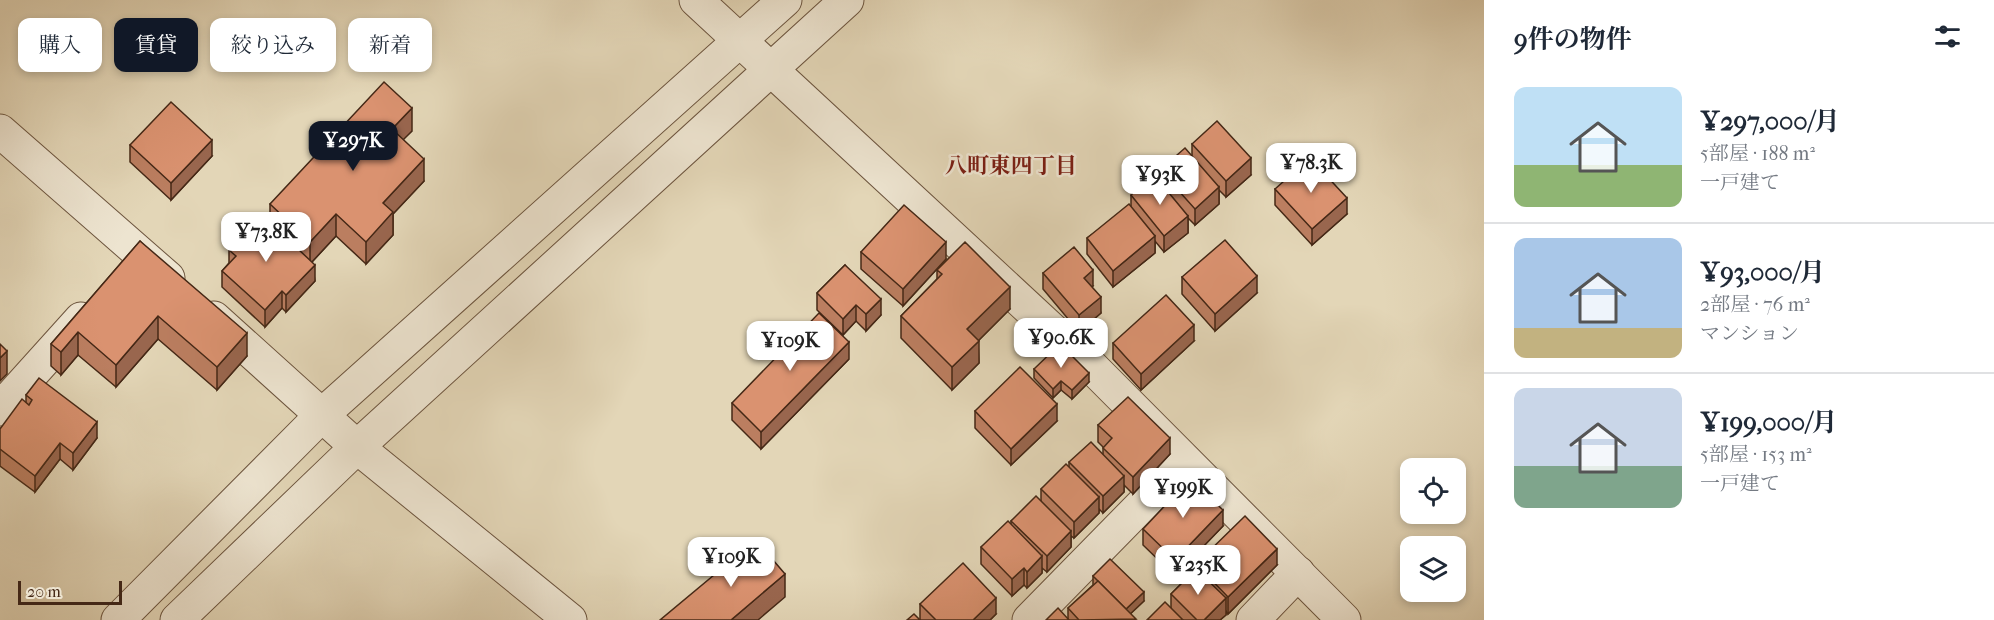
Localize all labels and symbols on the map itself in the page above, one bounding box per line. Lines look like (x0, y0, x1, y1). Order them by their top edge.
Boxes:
pin: ¥297K (311, 121, 395, 172)
pin: ¥78.3K (1262, 143, 1360, 194)
district label: 八町東四丁目 (945, 153, 1077, 179)
pin: ¥93K (1124, 155, 1196, 206)
pin: ¥73.8K (217, 212, 315, 263)
pin: ¥90.6K (1012, 318, 1110, 369)
pin: ¥109K (748, 321, 832, 372)
pin: ¥199K (1141, 468, 1225, 519)
pin: ¥109K (689, 537, 773, 588)
pin: ¥235K (1156, 545, 1240, 596)
scale bar (18, 578, 122, 606)

